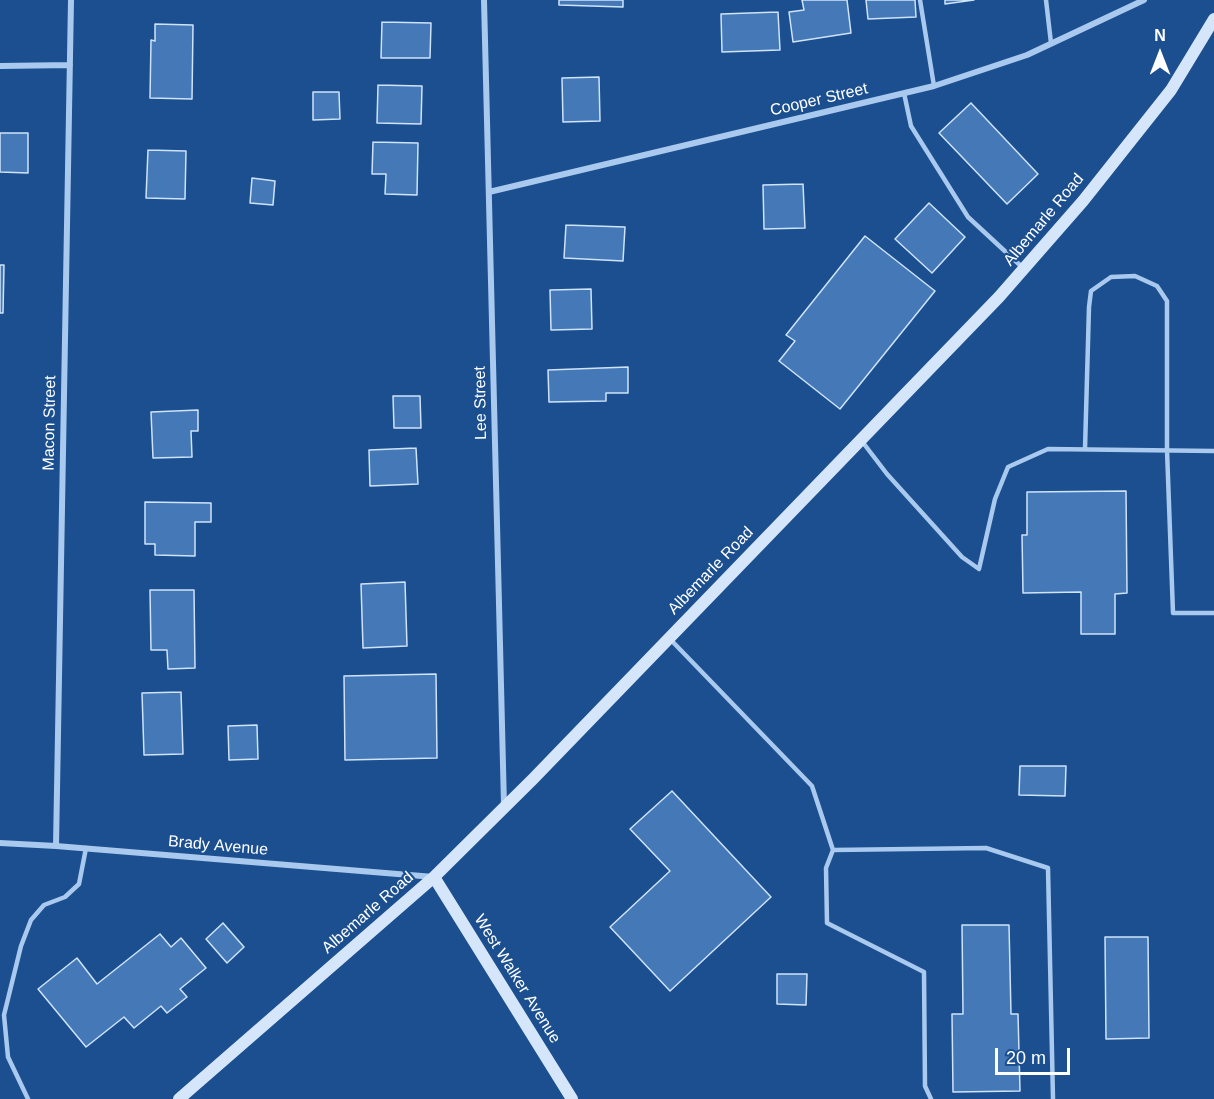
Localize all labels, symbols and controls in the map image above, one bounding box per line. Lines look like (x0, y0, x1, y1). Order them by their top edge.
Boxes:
north arrow (1130, 24, 1190, 84)
text: N (1154, 27, 1166, 44)
street label: Cooper Street (768, 79, 870, 121)
street label: Albemarle Road (1000, 170, 1088, 270)
street label: Lee Street (471, 366, 491, 440)
street label: Macon Street (40, 375, 60, 471)
street label: Albemarle Road (664, 523, 758, 619)
street label: Brady Avenue (167, 832, 269, 860)
street label: Albemarle Road (318, 868, 418, 958)
street label: West Walker Avenue (470, 911, 564, 1047)
scale bar (998, 1036, 1073, 1074)
text: 20 m (1006, 1048, 1046, 1068)

